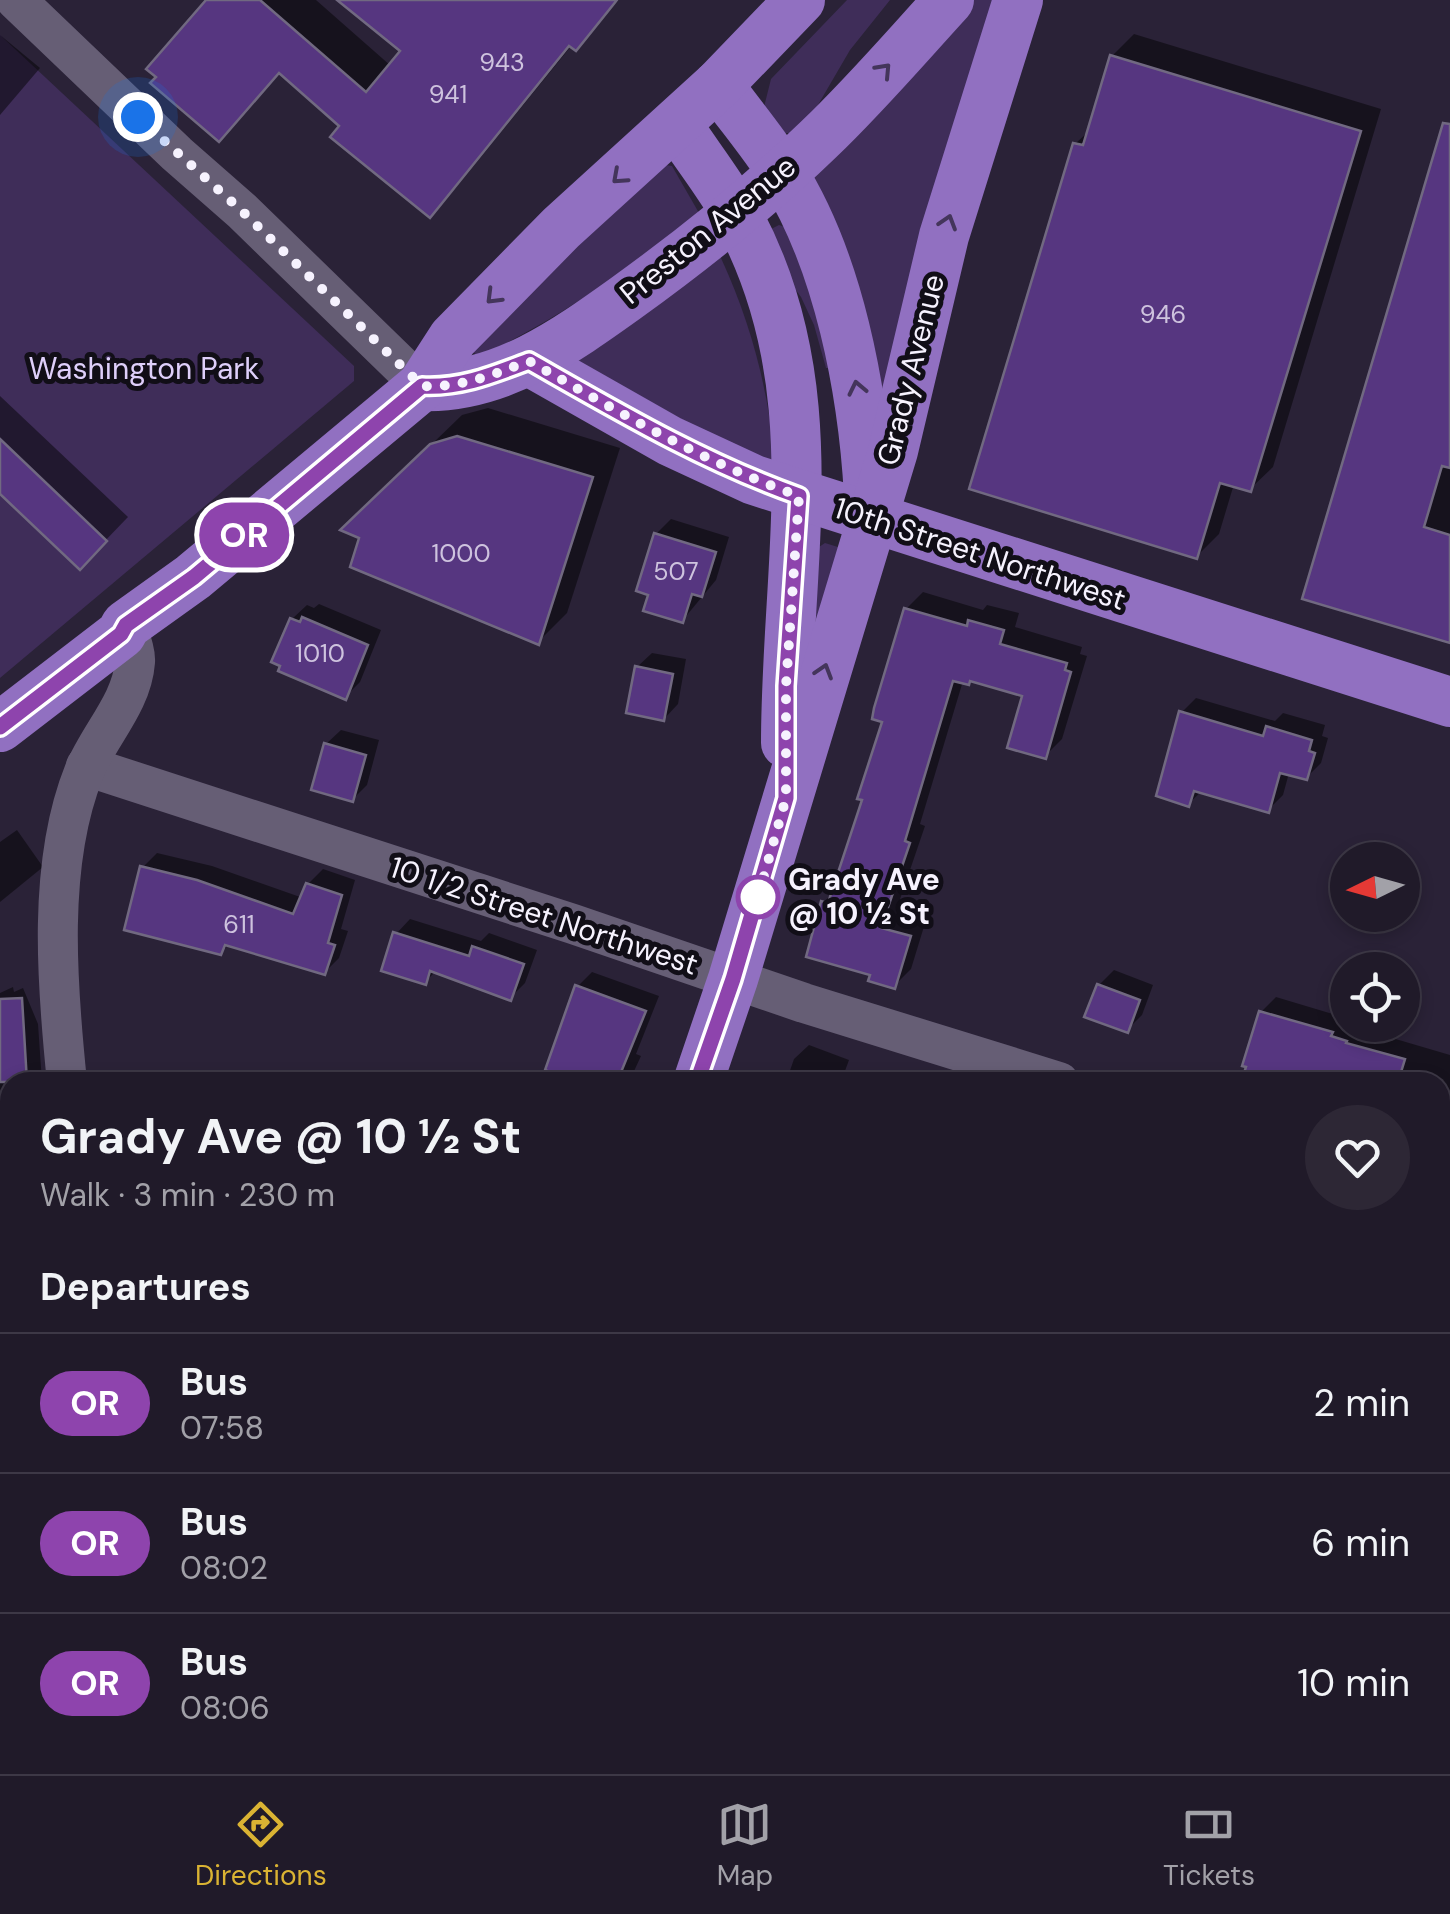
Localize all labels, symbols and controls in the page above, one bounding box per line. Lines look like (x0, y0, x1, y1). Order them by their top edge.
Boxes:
house number: 943 (479, 46, 525, 79)
one-way arrow (873, 63, 891, 82)
house number: 941 (429, 78, 467, 111)
your location (113, 92, 163, 142)
street label: Preston Avenue (612, 147, 804, 313)
one-way arrow (612, 165, 631, 183)
one-way arrow (937, 215, 957, 232)
street label: Grady Avenue (868, 270, 953, 469)
one-way arrow (487, 286, 505, 304)
house number: 946 (1140, 298, 1186, 331)
park label: Washington Park (29, 349, 259, 388)
one-way arrow (847, 380, 868, 397)
street label: 10th Street Northwest (830, 488, 1131, 619)
line badge: OR (199, 502, 289, 568)
text: OR (219, 512, 269, 558)
house number: 1000 (431, 537, 491, 570)
house number: 507 (653, 555, 699, 588)
house number: 1010 (295, 637, 345, 670)
one-way arrow (813, 663, 833, 680)
north arrow (1330, 842, 1420, 932)
map controls (1330, 842, 1420, 1042)
street label: 10 1/2 Street Northwest (385, 847, 703, 984)
place label: Grady Ave @ 10 ½ St (788, 860, 940, 933)
marker: Grady Ave @ 10 ½ St (737, 876, 779, 918)
house number: 611 (223, 908, 255, 941)
button: locate (1330, 952, 1420, 1042)
text: Grady Ave @ 10 ½ St (40, 1105, 521, 1168)
button: heart (1305, 1105, 1410, 1210)
text: Walk · 3 min · 230 m (40, 1174, 335, 1216)
text: Departures (40, 1262, 251, 1312)
text: Bus (180, 1357, 248, 1407)
text: 2 min (1313, 1378, 1410, 1428)
text: OR (70, 1380, 120, 1426)
text: 07:58 (180, 1407, 264, 1449)
text: Bus (180, 1497, 248, 1547)
text: 6 min (1311, 1518, 1410, 1568)
text: OR (70, 1520, 120, 1566)
text: 08:02 (180, 1547, 268, 1589)
text: Bus (180, 1637, 248, 1687)
text: 10 min (1297, 1658, 1410, 1708)
text: OR (70, 1660, 120, 1706)
text: 08:06 (180, 1687, 270, 1729)
tab: Directions (195, 1797, 327, 1894)
tab: Map (717, 1797, 773, 1894)
tab: Tickets (1163, 1797, 1255, 1894)

